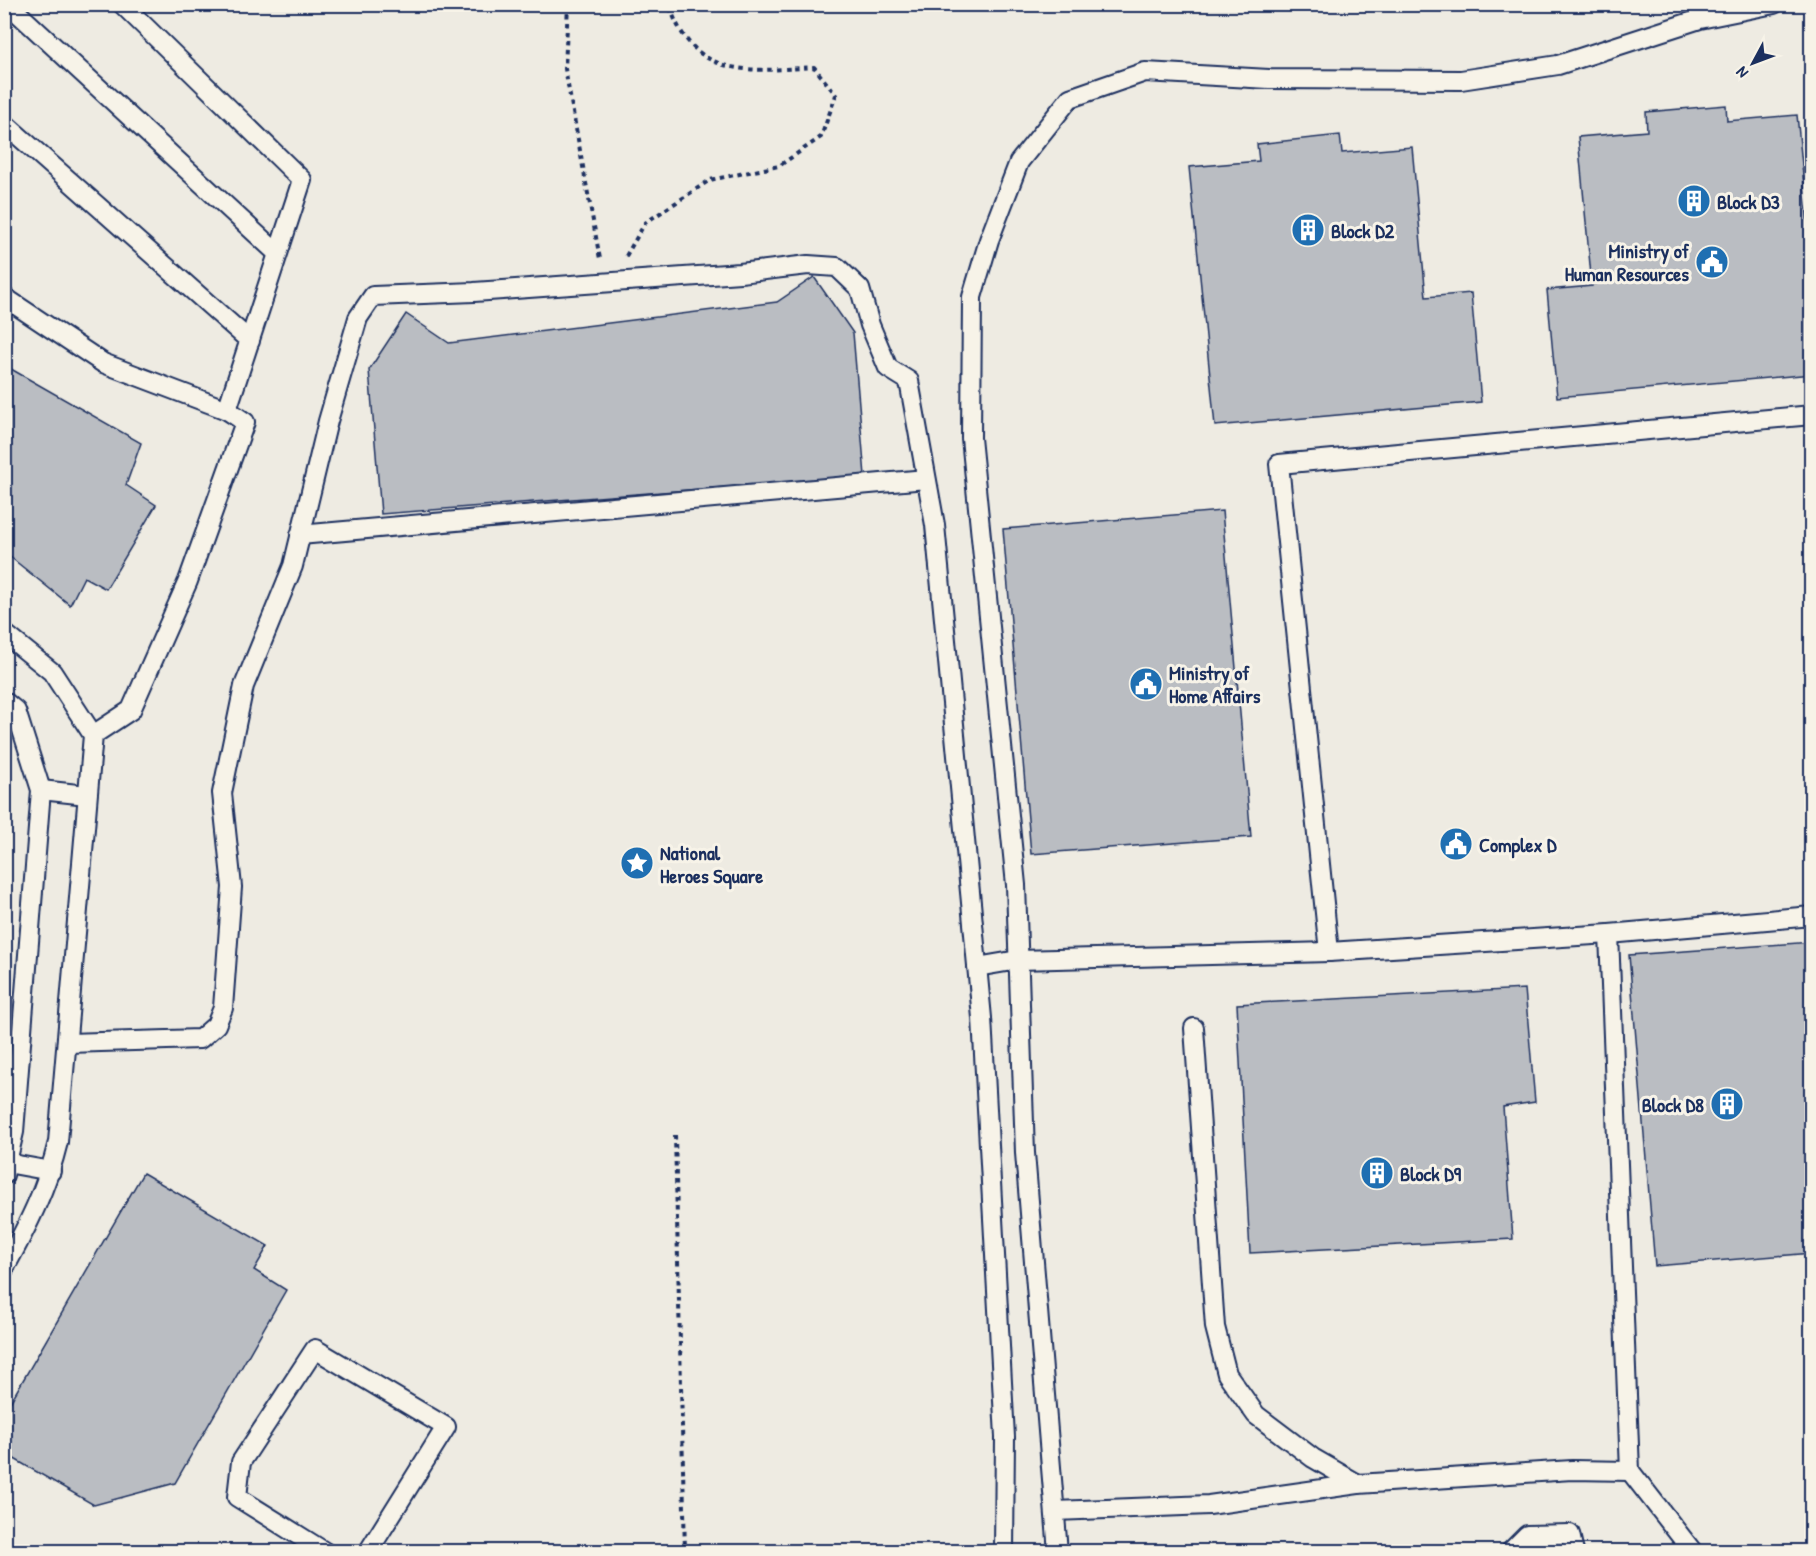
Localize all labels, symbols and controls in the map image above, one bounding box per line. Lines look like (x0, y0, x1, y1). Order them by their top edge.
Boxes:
north arrow (1723, 33, 1783, 93)
text: N (1730, 62, 1753, 83)
building icon: Block D3 (1676, 183, 1712, 219)
place label: Block D3 (1717, 188, 1780, 215)
building icon: Block D2 (1290, 212, 1326, 248)
place label: Block D2 (1331, 217, 1395, 244)
place label: Ministry of Human Resources (1565, 237, 1690, 287)
public building icon: Ministry of Human Resources (1694, 244, 1730, 280)
place label: Ministry of Home Affairs (1169, 659, 1261, 709)
public building icon: Ministry of Home Affairs (1128, 666, 1164, 702)
public building icon: Complex D (1438, 826, 1474, 862)
place label: Complex D (1479, 831, 1557, 859)
place label: National Heroes Square (660, 839, 763, 890)
place icon: National Heroes Square (619, 845, 655, 881)
building icon: Block D8 (1709, 1086, 1745, 1122)
place label: Block D8 (1642, 1091, 1704, 1118)
building icon: Block D9 (1359, 1155, 1395, 1191)
place label: Block D9 (1400, 1160, 1462, 1187)

